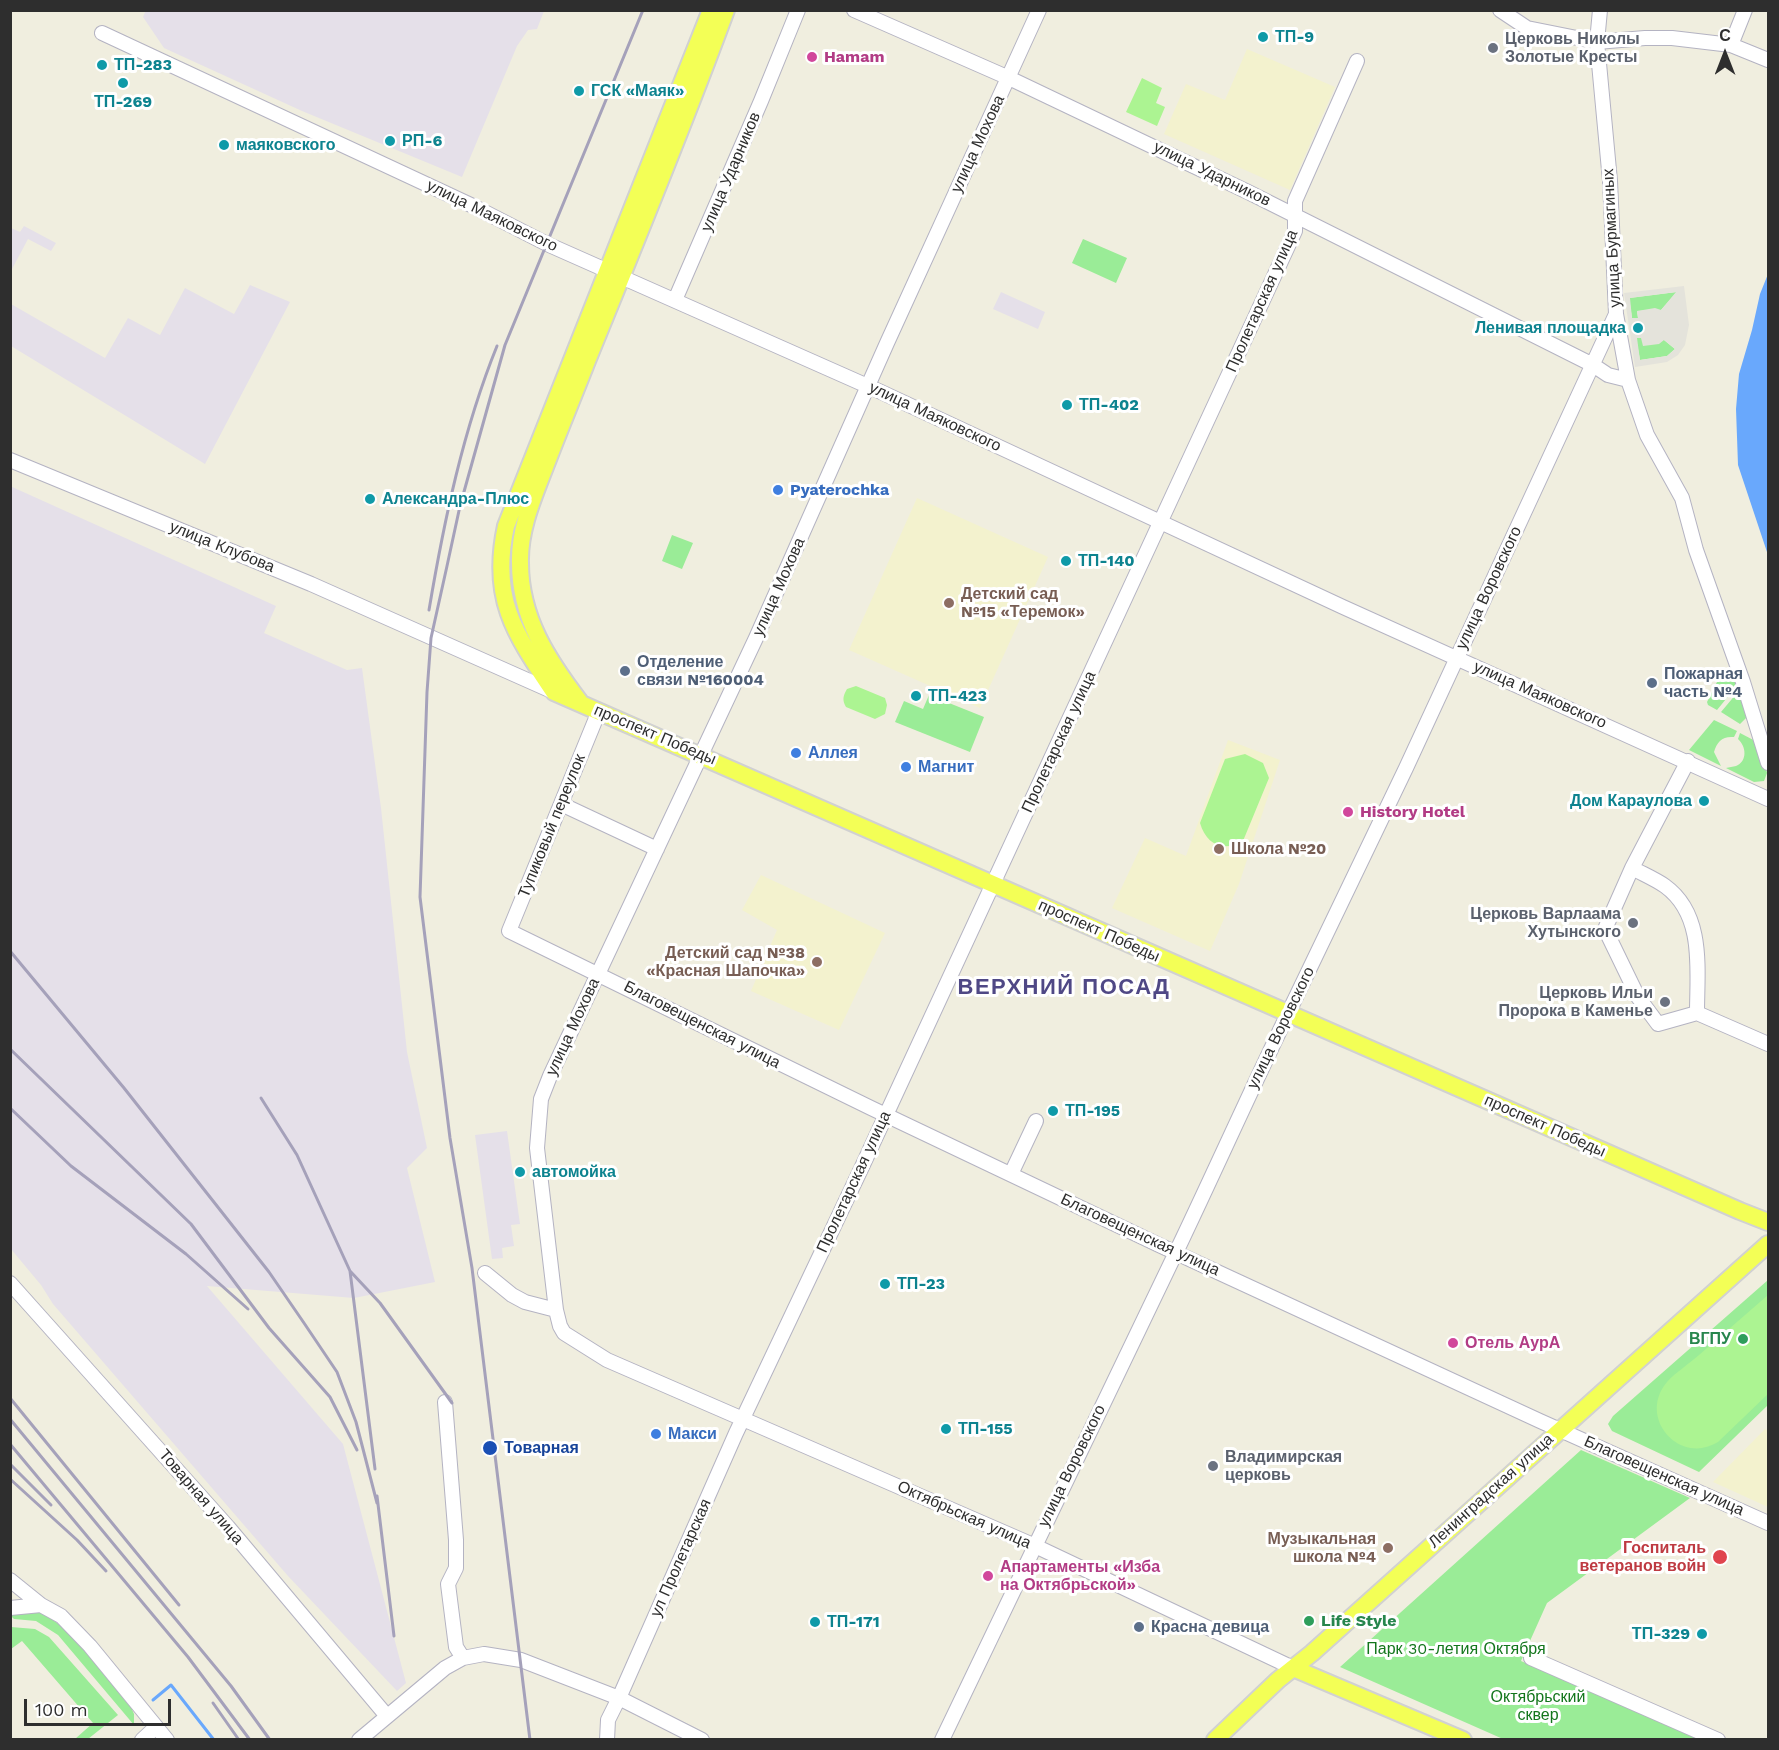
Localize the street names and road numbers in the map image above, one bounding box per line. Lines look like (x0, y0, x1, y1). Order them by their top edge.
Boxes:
street label: улица Мохова (947, 92, 1009, 196)
street label: улица Ударников (697, 109, 765, 235)
street label: улица Ударников (1150, 137, 1274, 211)
street label: улица Бурмагиных (1599, 168, 1625, 308)
street label: улица Маяковского (423, 176, 561, 256)
street label: Пролетарская улица (1222, 227, 1302, 375)
street label: улица Маяковского (866, 378, 1004, 456)
street label: улица Клубова (167, 517, 277, 577)
street label: улица Воровского (1452, 523, 1526, 653)
street label: улица Мохова (749, 535, 809, 639)
street label: улица Маяковского (1471, 657, 1609, 733)
street label: Пролетарская улица (1018, 668, 1100, 816)
street label: проспект Победы (591, 701, 719, 769)
street label: Тупиковый переулок (514, 751, 590, 901)
street label: проспект Победы (1035, 896, 1163, 966)
street label: улица Воровского (1243, 964, 1319, 1092)
street label: улица Мохова (542, 975, 604, 1079)
street label: Благовещенская улица (620, 977, 784, 1073)
street label: проспект Победы (1481, 1091, 1609, 1161)
street label: Пролетарская улица (813, 1108, 895, 1256)
street label: Благовещенская улица (1057, 1190, 1223, 1280)
street label: улица Воровского (1034, 1402, 1110, 1530)
street label: Ленинградская улица (1425, 1430, 1557, 1552)
street label: Благовещенская улица (1581, 1432, 1747, 1520)
street label: Товарная улица (155, 1446, 247, 1548)
street label: Октябрьская улица (894, 1477, 1034, 1553)
street label: ул Пролетарская (646, 1496, 716, 1620)

